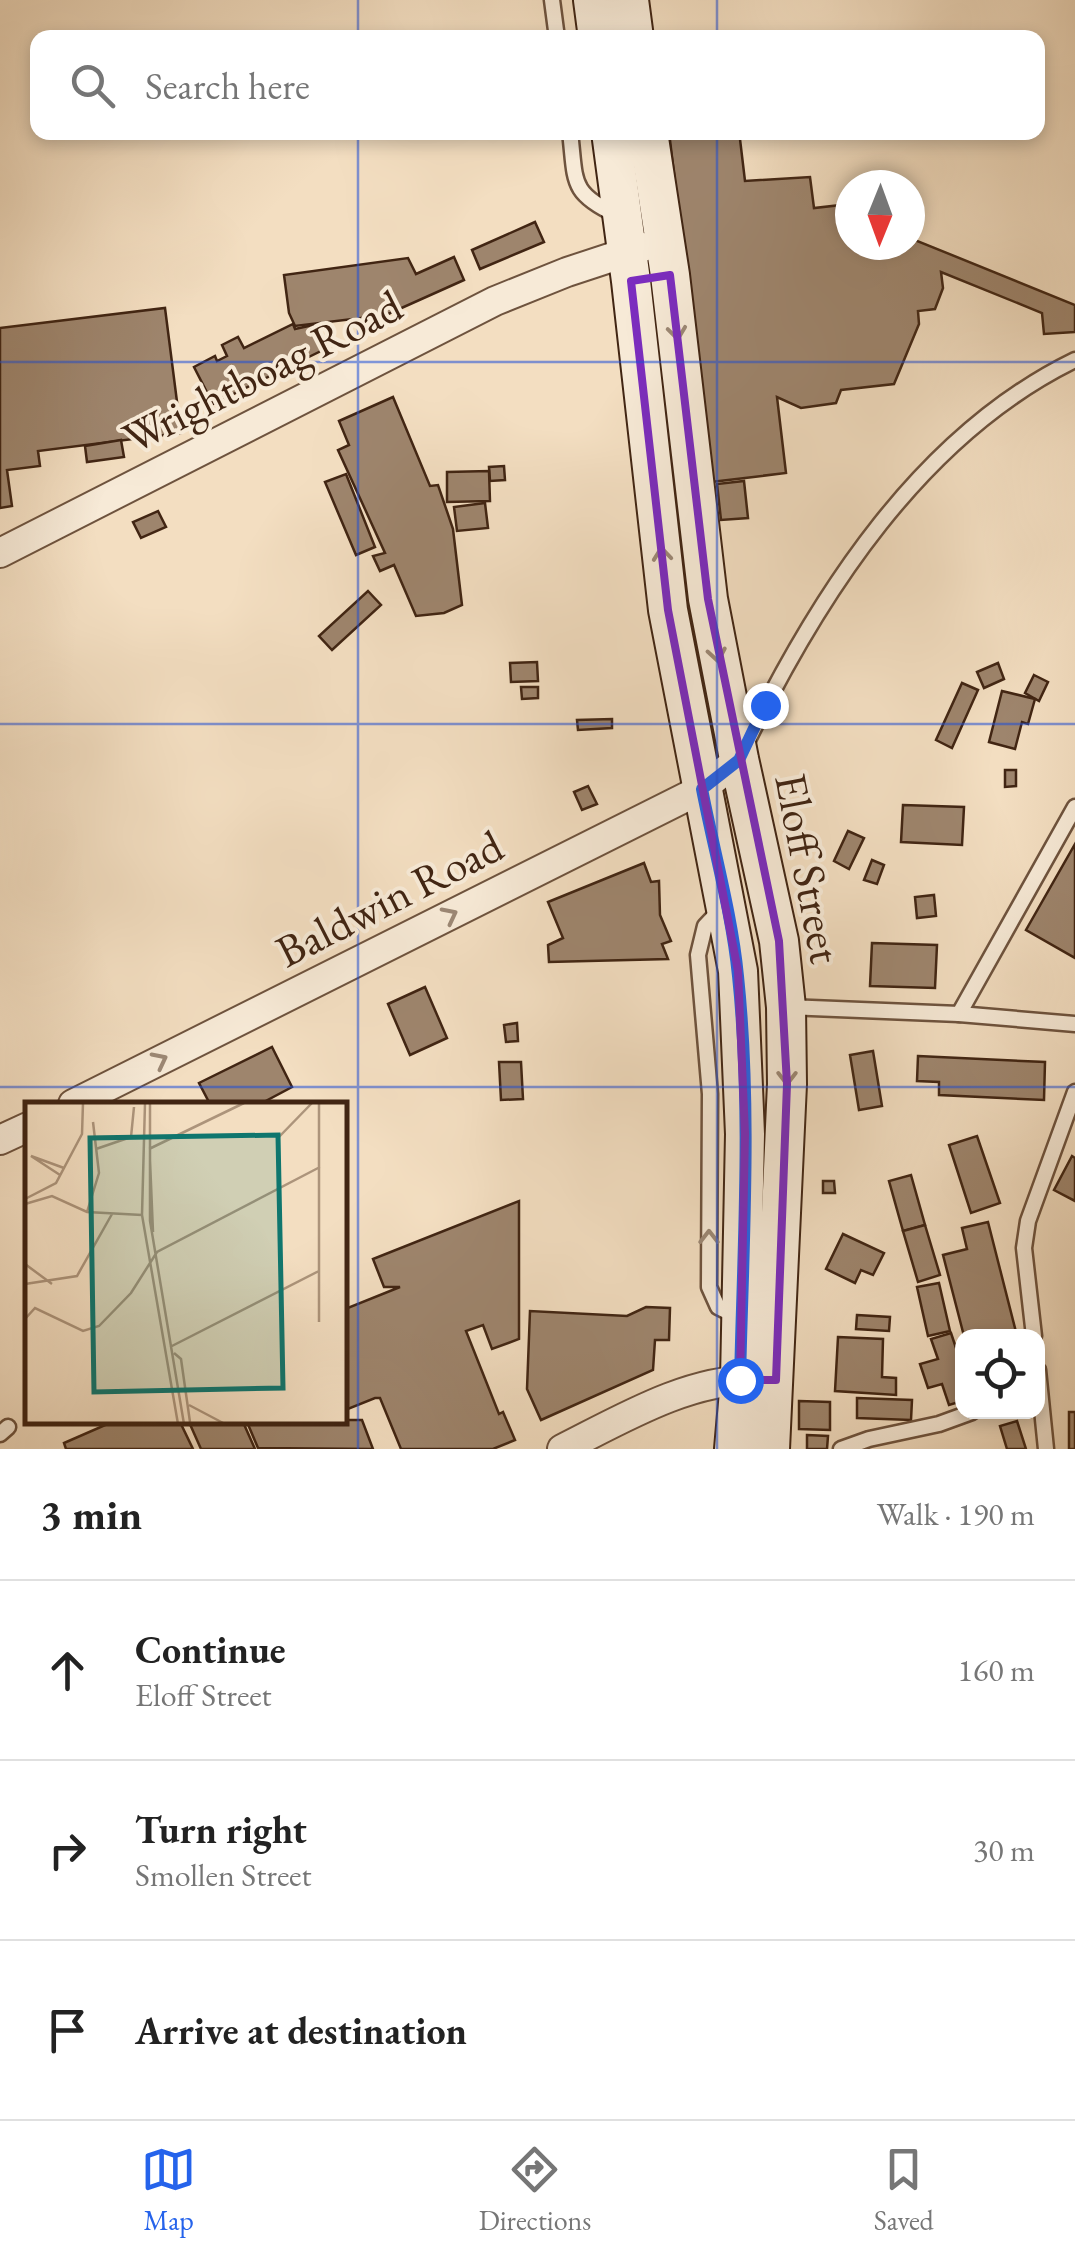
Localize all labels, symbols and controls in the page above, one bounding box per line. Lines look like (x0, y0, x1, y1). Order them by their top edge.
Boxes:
search box (30, 30, 1045, 140)
icon: search (65, 58, 120, 113)
text: Search here (145, 61, 310, 110)
north arrow (835, 170, 925, 260)
street label: Wrightboag Road (113, 276, 411, 466)
one-way arrow (666, 325, 687, 341)
one-way arrow (651, 546, 673, 562)
one-way arrow (706, 647, 727, 664)
route end (743, 683, 789, 729)
street label: Eloff Street (762, 768, 856, 968)
street label: Baldwin Road (266, 816, 512, 980)
one-way arrow (440, 907, 458, 927)
one-way arrow (149, 1053, 167, 1072)
one-way arrow (776, 1072, 798, 1087)
inset map (25, 1102, 348, 1424)
one-way arrow (698, 1229, 720, 1244)
map controls (955, 1329, 1045, 1419)
button: locate (955, 1329, 1045, 1419)
route start (718, 1358, 764, 1404)
text: 3 min (40, 1487, 142, 1542)
text: Walk · 190 m (877, 1493, 1035, 1535)
text: Continue (135, 1625, 286, 1674)
icon: ahead (40, 1643, 95, 1698)
text: 160 m (958, 1649, 1035, 1691)
text: Eloff Street (135, 1674, 272, 1716)
text: Turn right (135, 1805, 307, 1854)
icon: right (40, 1823, 95, 1878)
text: 30 m (973, 1829, 1035, 1871)
text: Smollen Street (135, 1854, 312, 1896)
icon: arrive (40, 2003, 95, 2058)
text: Arrive at destination (135, 2006, 467, 2055)
tab: Map (141, 2142, 196, 2238)
tab: Directions (479, 2142, 591, 2238)
tab: Saved (874, 2142, 934, 2238)

